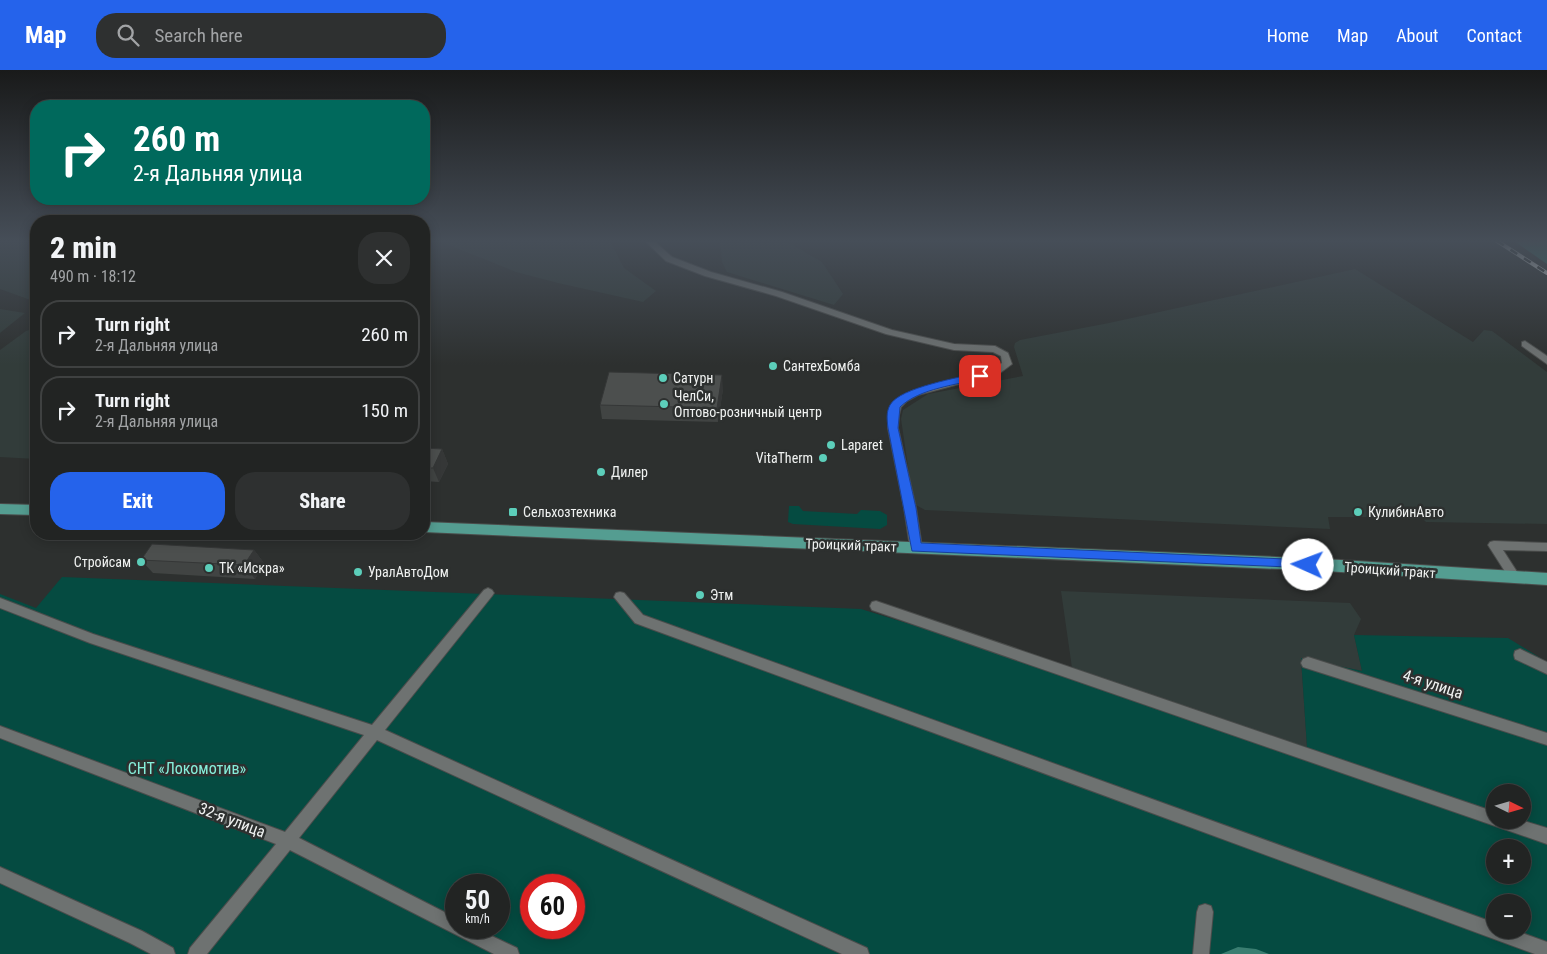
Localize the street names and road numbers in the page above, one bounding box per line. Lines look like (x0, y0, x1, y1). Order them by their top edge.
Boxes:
street label: Троицкий тракт (805, 535, 897, 555)
street label: Троицкий тракт (1344, 559, 1436, 581)
street label: 4-я улица (1401, 665, 1465, 703)
street label: 32-я улица (196, 799, 268, 841)

